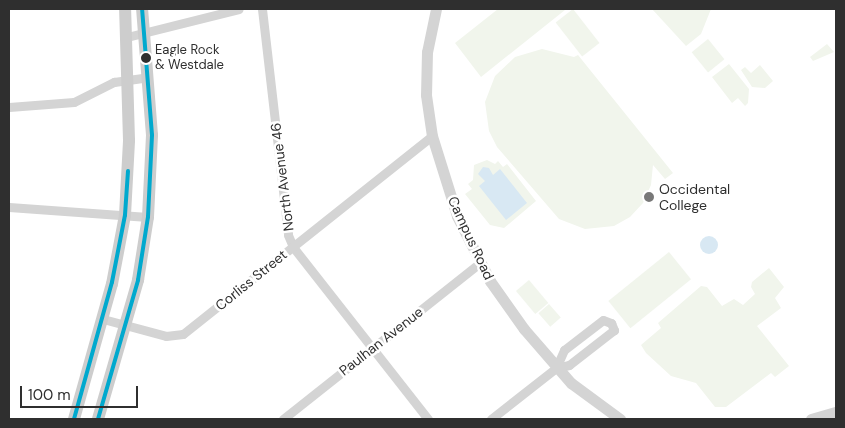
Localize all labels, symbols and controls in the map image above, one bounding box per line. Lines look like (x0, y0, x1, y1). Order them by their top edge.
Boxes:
place label: Eagle Rock & Westdale (155, 43, 224, 74)
marker: Eagle Rock & Westdale (141, 53, 151, 63)
street label: North Avenue 46 (267, 122, 297, 232)
place label: Occidental College (659, 181, 730, 213)
marker: Occidental College (643, 191, 655, 203)
street label: Campus Road (444, 194, 498, 282)
street label: Corliss Street (212, 246, 290, 314)
street label: Paulhan Avenue (336, 303, 426, 379)
scale bar (22, 376, 140, 408)
text: 100 m (28, 385, 71, 405)

